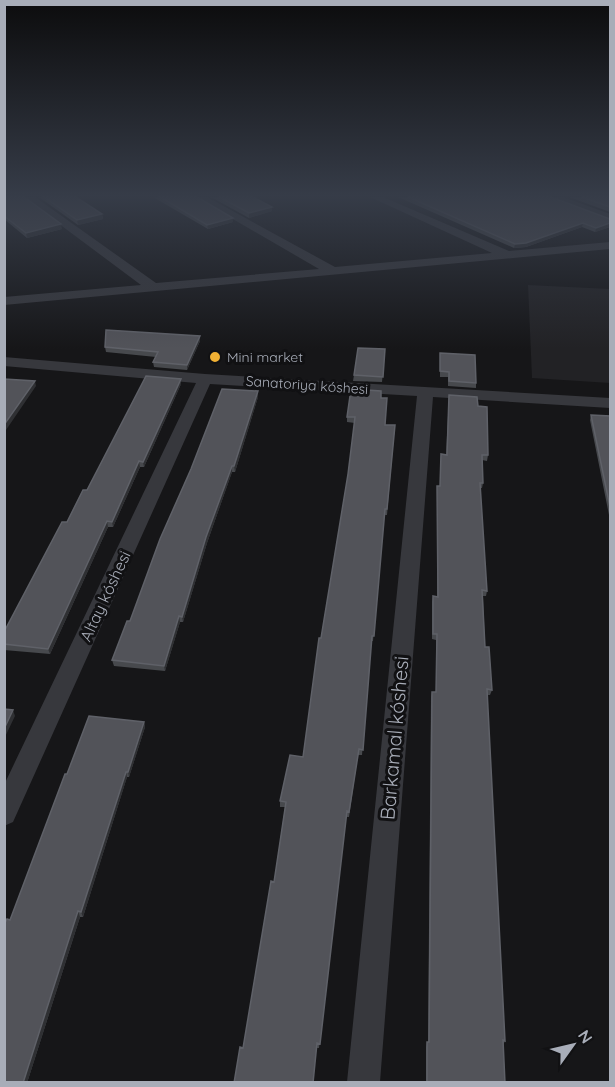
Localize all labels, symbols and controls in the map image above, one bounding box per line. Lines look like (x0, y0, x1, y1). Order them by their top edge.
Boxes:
place label: Mini market (227, 348, 303, 366)
marker: Mini market (208, 350, 222, 364)
street label: Sanatoriya kóshesi (245, 372, 369, 398)
street label: Altay kóshesi (75, 548, 135, 644)
street label: Barkamal kóshesi (374, 655, 414, 821)
north arrow (543, 1015, 603, 1075)
text: N (574, 1026, 597, 1047)

